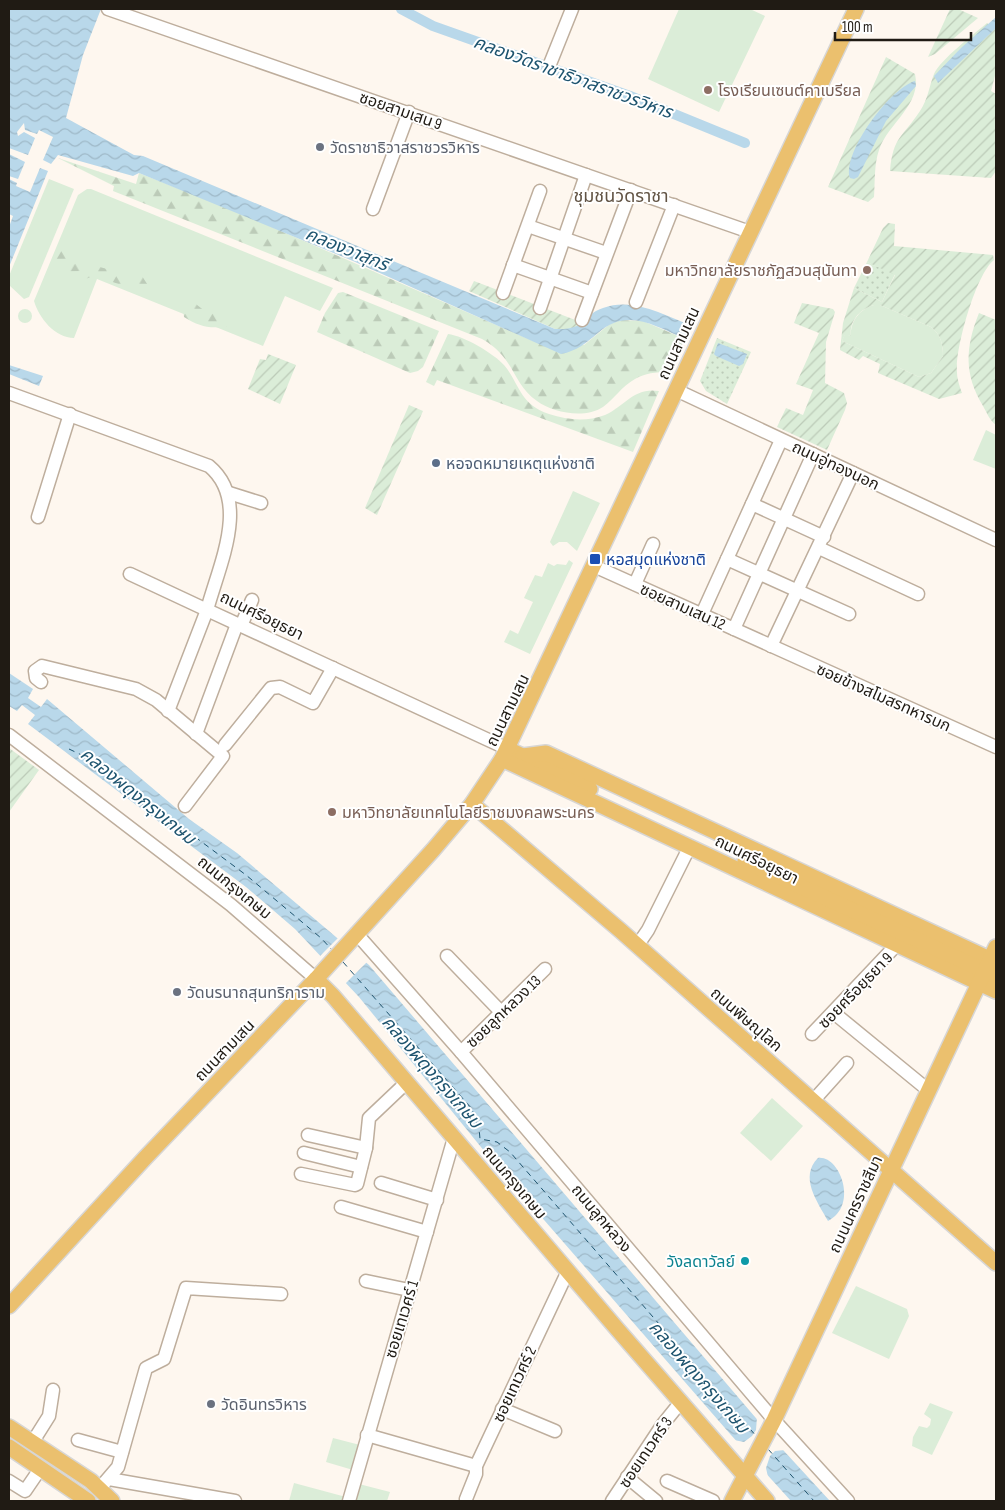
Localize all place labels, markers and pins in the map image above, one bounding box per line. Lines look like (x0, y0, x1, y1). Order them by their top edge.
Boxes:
place label: โรงเรียนเซนต์คาเบรียล (718, 82, 861, 101)
marker: โรงเรียนเซนต์คาเบรียล (702, 84, 714, 96)
place label: วัดราชาธิวาสราชวรวิหาร (330, 139, 480, 158)
marker: วัดราชาธิวาสราชวรวิหาร (314, 141, 326, 153)
place label: มหาวิทยาลัยราชภัฏสวนสุนันทา (665, 262, 857, 281)
marker: มหาวิทยาลัยราชภัฏสวนสุนันทา (861, 264, 873, 276)
place label: หอจดหมายเหตุแห่งชาติ (446, 455, 595, 474)
marker: หอจดหมายเหตุแห่งชาติ (430, 457, 442, 469)
place label: หอสมุดแห่งชาติ (606, 551, 706, 570)
marker: หอสมุดแห่งชาติ (588, 552, 602, 566)
place label: มหาวิทยาลัยเทคโนโลยีราชมงคลพระนคร (342, 804, 595, 823)
marker: มหาวิทยาลัยเทคโนโลยีราชมงคลพระนคร (326, 806, 338, 818)
place label: วัดนรนาถสุนทริการาม (187, 984, 325, 1003)
marker: วัดนรนาถสุนทริการาม (171, 986, 183, 998)
place label: วังลดาวัลย์ (667, 1253, 735, 1272)
marker: วังลดาวัลย์ (739, 1255, 751, 1267)
place label: วัดอินทรวิหาร (221, 1396, 307, 1415)
marker: วัดอินทรวิหาร (205, 1398, 217, 1410)

